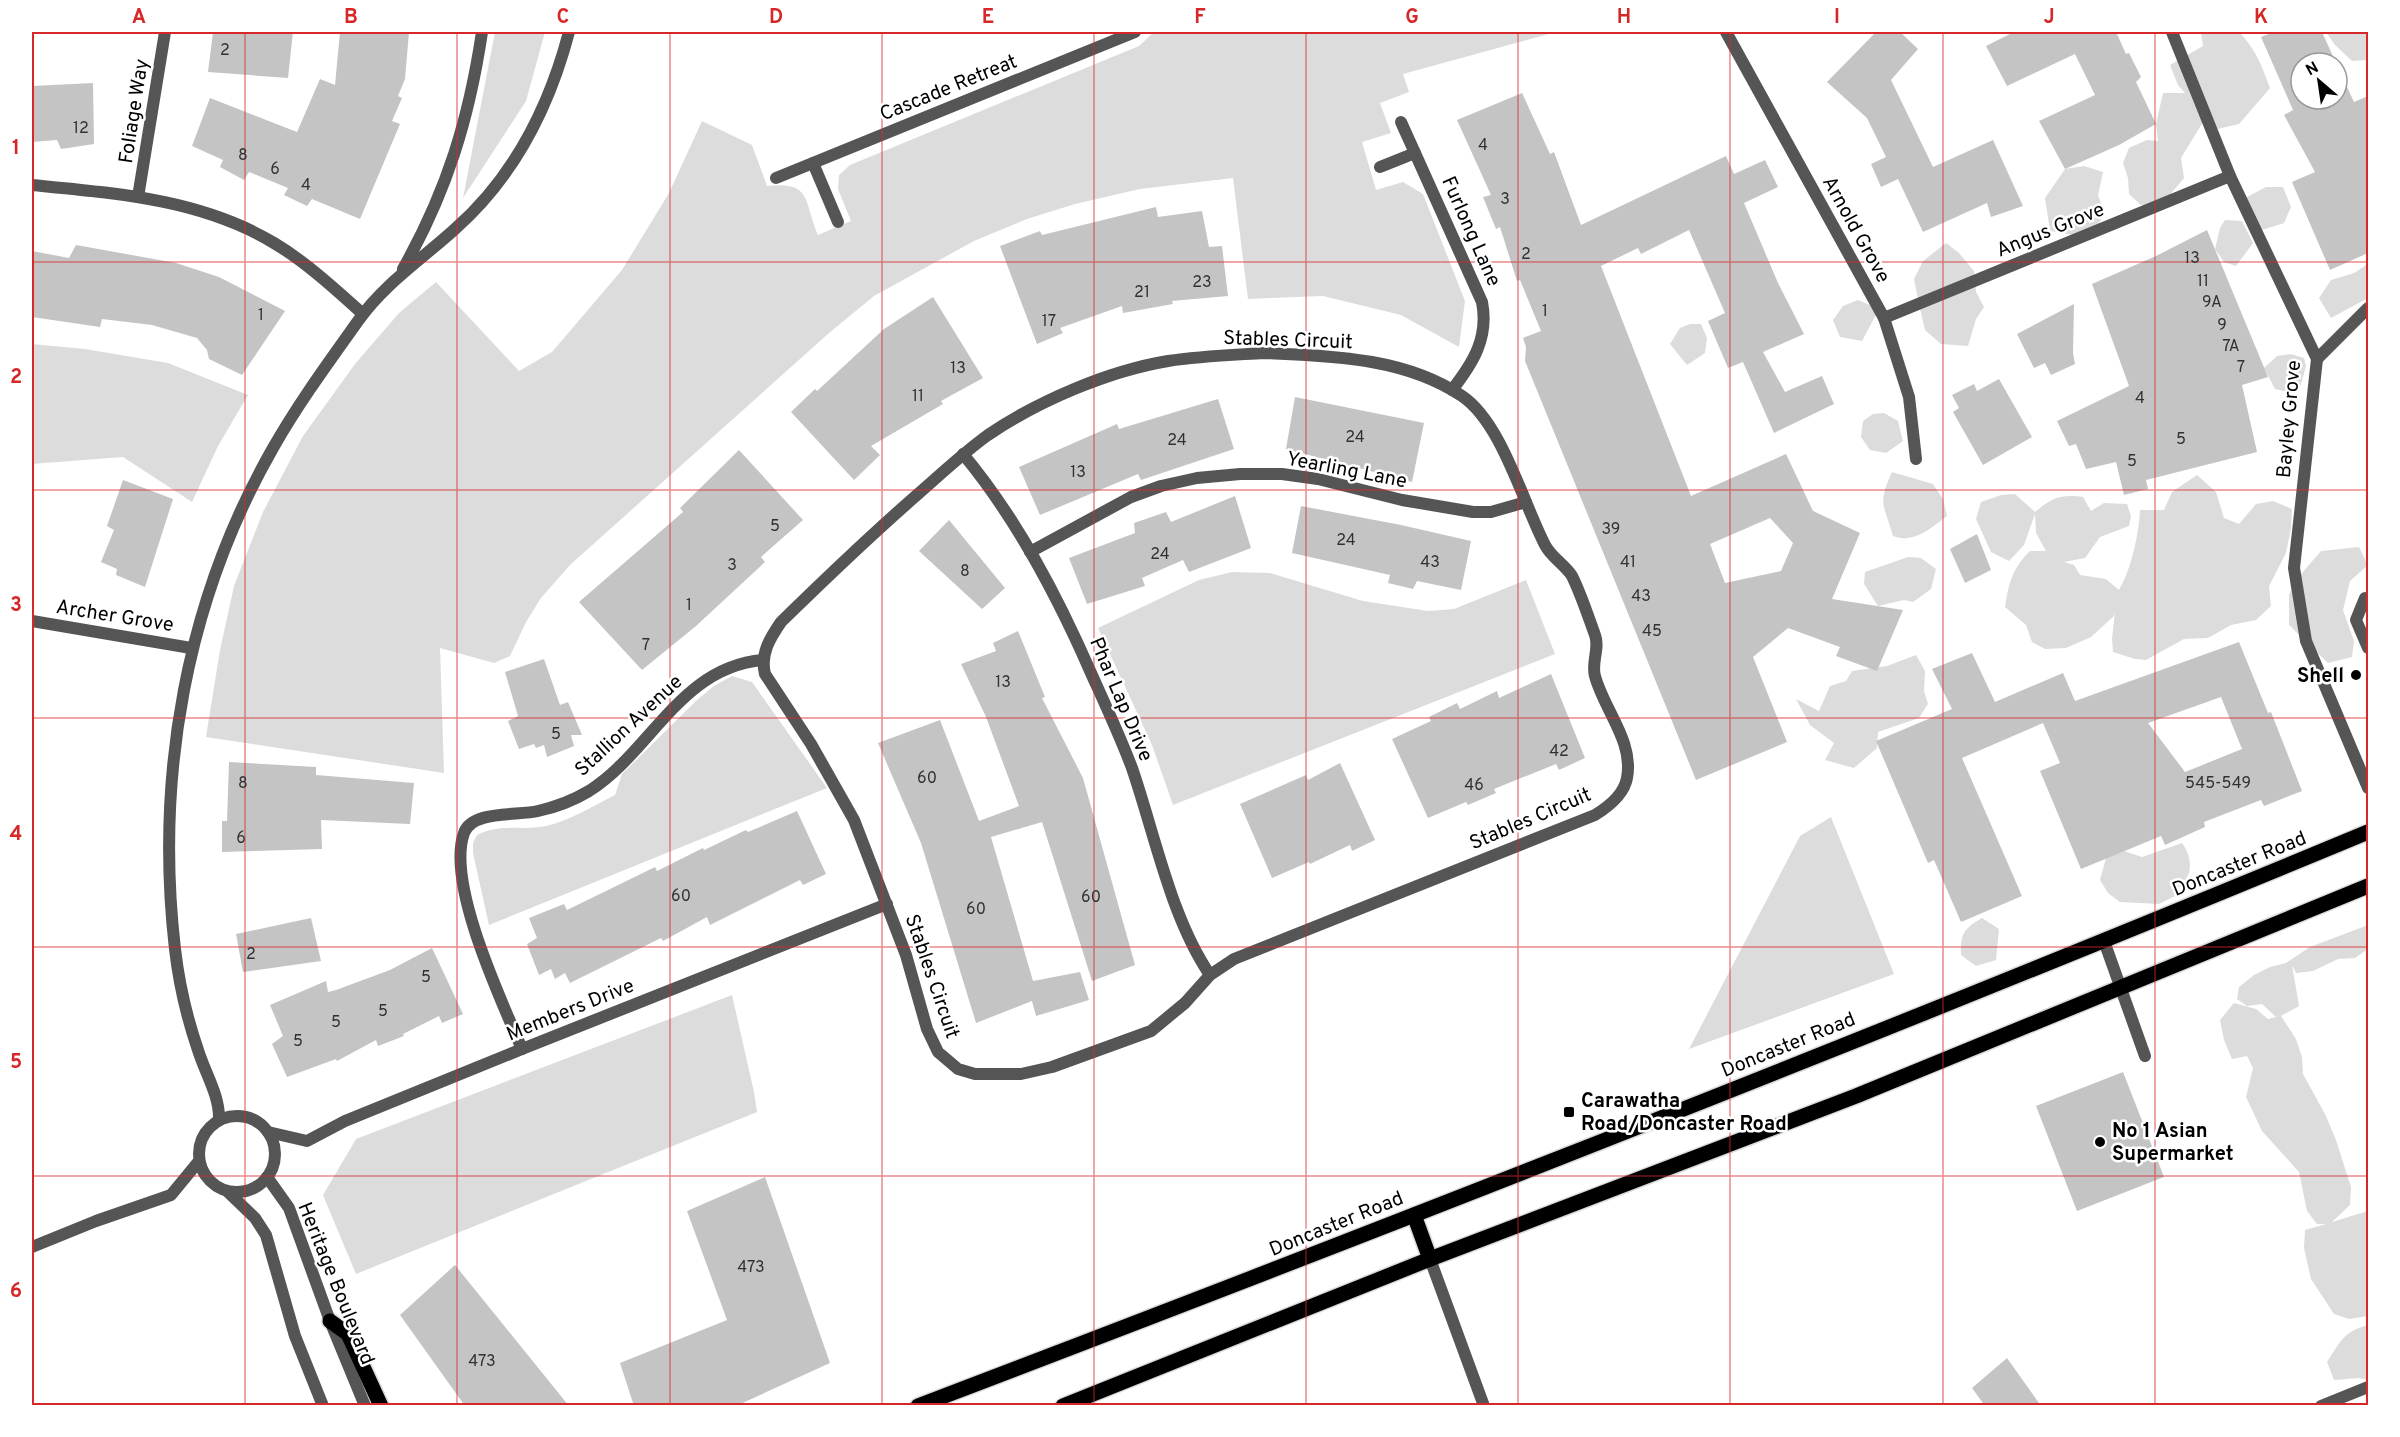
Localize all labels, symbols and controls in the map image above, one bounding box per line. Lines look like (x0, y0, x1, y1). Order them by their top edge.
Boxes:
text: A (132, 5, 146, 31)
text: B (344, 5, 358, 31)
text: C (557, 5, 569, 31)
text: D (769, 5, 783, 31)
text: E (982, 5, 994, 31)
text: F (1194, 5, 1206, 31)
text: G (1405, 5, 1419, 31)
text: H (1617, 5, 1631, 31)
text: I (1834, 5, 1840, 31)
text: J (2043, 5, 2055, 31)
text: K (2254, 5, 2268, 31)
house number: 2 (220, 41, 230, 61)
street label: Cascade Retreat (876, 49, 1021, 128)
north arrow (2289, 51, 2349, 111)
street label: Foliage Way (114, 57, 156, 165)
text: N (2303, 58, 2323, 81)
house number: 12 (73, 119, 89, 139)
text: 1 (12, 136, 20, 162)
house number: 4 (1478, 136, 1488, 156)
house number: 8 (238, 146, 248, 166)
house number: 6 (270, 160, 280, 180)
street label: Arnold Grove (1815, 172, 1895, 288)
street label: Furlong Lane (1434, 173, 1506, 291)
house number: 4 (301, 176, 311, 196)
house number: 3 (1500, 190, 1510, 210)
street label: Angus Grove (1993, 197, 2109, 264)
house number: 2 (1521, 245, 1531, 265)
house number: 13 (2184, 249, 2200, 269)
house number: 11 (2197, 272, 2209, 292)
house number: 23 (1192, 273, 1212, 293)
house number: 21 (1134, 283, 1150, 303)
house number: 9A (2202, 293, 2222, 313)
house number: 1 (1542, 302, 1548, 322)
house number: 1 (258, 306, 264, 326)
house number: 17 (1042, 312, 1056, 332)
house number: 9 (2217, 316, 2227, 336)
street label: Stables Circuit (1223, 326, 1353, 356)
house number: 7A (2222, 337, 2240, 357)
house number: 7 (2237, 358, 2245, 378)
house number: 13 (950, 359, 966, 379)
street label: Bayley Grove (2272, 359, 2308, 479)
text: 2 (10, 365, 22, 391)
house number: 11 (912, 387, 924, 407)
house number: 4 (2135, 389, 2145, 409)
house number: 24 (1345, 428, 1365, 448)
house number: 5 (2176, 430, 2186, 450)
house number: 24 (1167, 431, 1187, 451)
street label: Yearling Lane (1284, 447, 1409, 495)
house number: 5 (2127, 452, 2137, 472)
house number: 13 (1070, 463, 1086, 483)
house number: 5 (770, 517, 780, 537)
house number: 39 (1602, 520, 1620, 540)
house number: 24 (1336, 531, 1356, 551)
house number: 24 (1150, 545, 1170, 565)
house number: 43 (1420, 553, 1440, 573)
house number: 41 (1620, 553, 1636, 573)
house number: 3 (727, 556, 737, 576)
house number: 8 (960, 562, 970, 582)
house number: 43 (1631, 587, 1651, 607)
text: 3 (10, 593, 22, 619)
street label: Archer Grove (54, 595, 175, 639)
house number: 1 (686, 596, 692, 616)
house number: 45 (1642, 622, 1662, 642)
street label: Phar Lap Drive (1082, 634, 1158, 766)
house number: 7 (642, 636, 650, 656)
place label: Shell (2297, 664, 2344, 690)
marker: Shell (2349, 668, 2363, 682)
street label: Stallion Avenue (570, 670, 689, 783)
house number: 13 (995, 673, 1011, 693)
house number: 5 (551, 725, 561, 745)
house number: 42 (1549, 742, 1569, 762)
house number: 60 (917, 769, 937, 789)
house number: 8 (238, 774, 248, 794)
house number: 545-549 (2185, 774, 2251, 794)
house number: 46 (1464, 776, 1484, 796)
street label: Stables Circuit (1466, 783, 1596, 857)
text: 4 (10, 822, 22, 848)
street label: Doncaster Road (2169, 826, 2311, 904)
house number: 6 (236, 829, 246, 849)
house number: 60 (671, 887, 691, 907)
house number: 60 (1081, 888, 1101, 908)
house number: 60 (966, 900, 986, 920)
street label: Stables Circuit (898, 911, 965, 1042)
house number: 2 (246, 945, 256, 965)
house number: 5 (421, 968, 431, 988)
street label: Members Drive (503, 973, 638, 1048)
house number: 5 (378, 1002, 388, 1022)
street label: Doncaster Road (1718, 1007, 1860, 1085)
house number: 5 (331, 1013, 341, 1033)
house number: 5 (293, 1032, 303, 1052)
text: 5 (10, 1050, 22, 1076)
place label: Carawatha Road/Doncaster Road (1581, 1089, 1787, 1138)
marker: Carawatha Road/Doncaster Road (1562, 1105, 1576, 1119)
place label: No 1 Asian Supermarket (2112, 1119, 2234, 1168)
marker: No 1 Asian Supermarket (2093, 1135, 2107, 1149)
street label: Doncaster Road (1266, 1186, 1408, 1264)
street label: Heritage Boulevard (291, 1199, 380, 1369)
house number: 473 (737, 1258, 765, 1278)
text: 6 (10, 1279, 22, 1305)
house number: 473 (468, 1352, 496, 1372)

